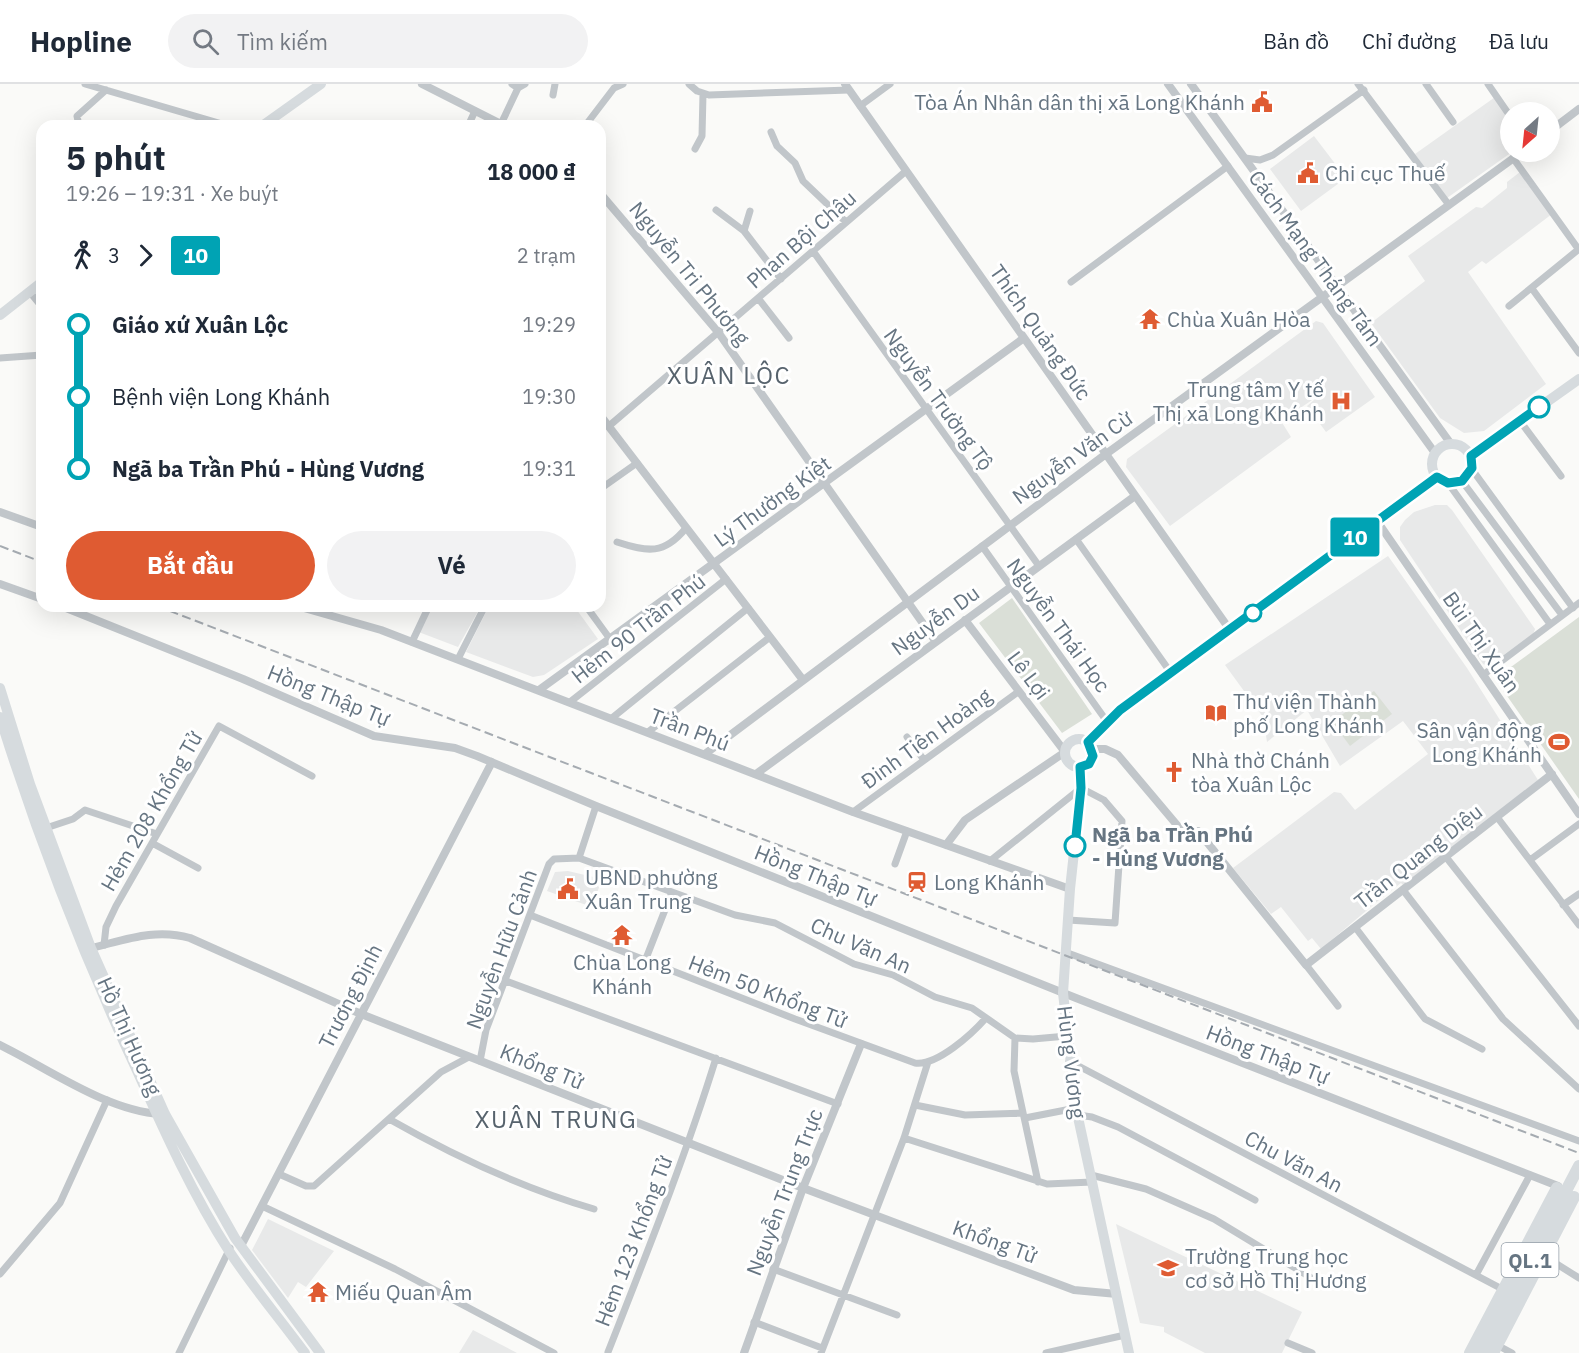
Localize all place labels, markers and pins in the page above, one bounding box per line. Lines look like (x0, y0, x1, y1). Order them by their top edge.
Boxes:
place label: Tòa Án Nhân dân thị xã Long Khánh (914, 88, 1245, 116)
public building icon: Tòa Án Nhân dân thị xã Long Khánh (1250, 90, 1274, 114)
place label: Chi cục Thuế (1325, 159, 1446, 187)
public building icon: Chi cục Thuế (1296, 161, 1320, 185)
place label: Chùa Xuân Hòa (1167, 305, 1311, 333)
temple icon: Chùa Xuân Hòa (1138, 307, 1162, 331)
place label: Trung tâm Y tế Thị xã Long Khánh (1153, 375, 1324, 427)
hospital icon: Trung tâm Y tế Thị xã Long Khánh (1329, 389, 1353, 413)
unlabelled marker (1528, 396, 1550, 418)
unlabelled marker (1244, 604, 1262, 622)
place label: Thư viện Thành phố Long Khánh (1233, 687, 1384, 739)
library icon: Thư viện Thành phố Long Khánh (1204, 701, 1228, 725)
place label: Sân vận động Long Khánh (1416, 716, 1542, 768)
sports icon: Sân vận động Long Khánh (1547, 730, 1571, 754)
place label: Nhà thờ Chánh tòa Xuân Lộc (1191, 746, 1330, 798)
church icon: Nhà thờ Chánh tòa Xuân Lộc (1162, 760, 1186, 784)
place label: Ngã ba Trần Phú - Hùng Vương (1092, 820, 1253, 872)
marker: Ngã ba Trần Phú - Hùng Vương (1064, 835, 1086, 857)
place label: UBND phường Xuân Trung (585, 863, 718, 915)
place label: Long Khánh (934, 868, 1044, 896)
station icon: Long Khánh (905, 870, 929, 894)
public building icon: UBND phường Xuân Trung (556, 877, 580, 901)
temple icon: Chùa Long Khánh (610, 923, 634, 947)
place label: Chùa Long Khánh (573, 948, 671, 1000)
place label: Trường Trung học cơ sở Hồ Thị Hương (1185, 1242, 1366, 1294)
school or university icon: Trường Trung học cơ sở Hồ Thị Hương (1156, 1256, 1180, 1280)
place label: Miếu Quan Âm (335, 1278, 472, 1306)
temple icon: Miếu Quan Âm (306, 1280, 330, 1304)

